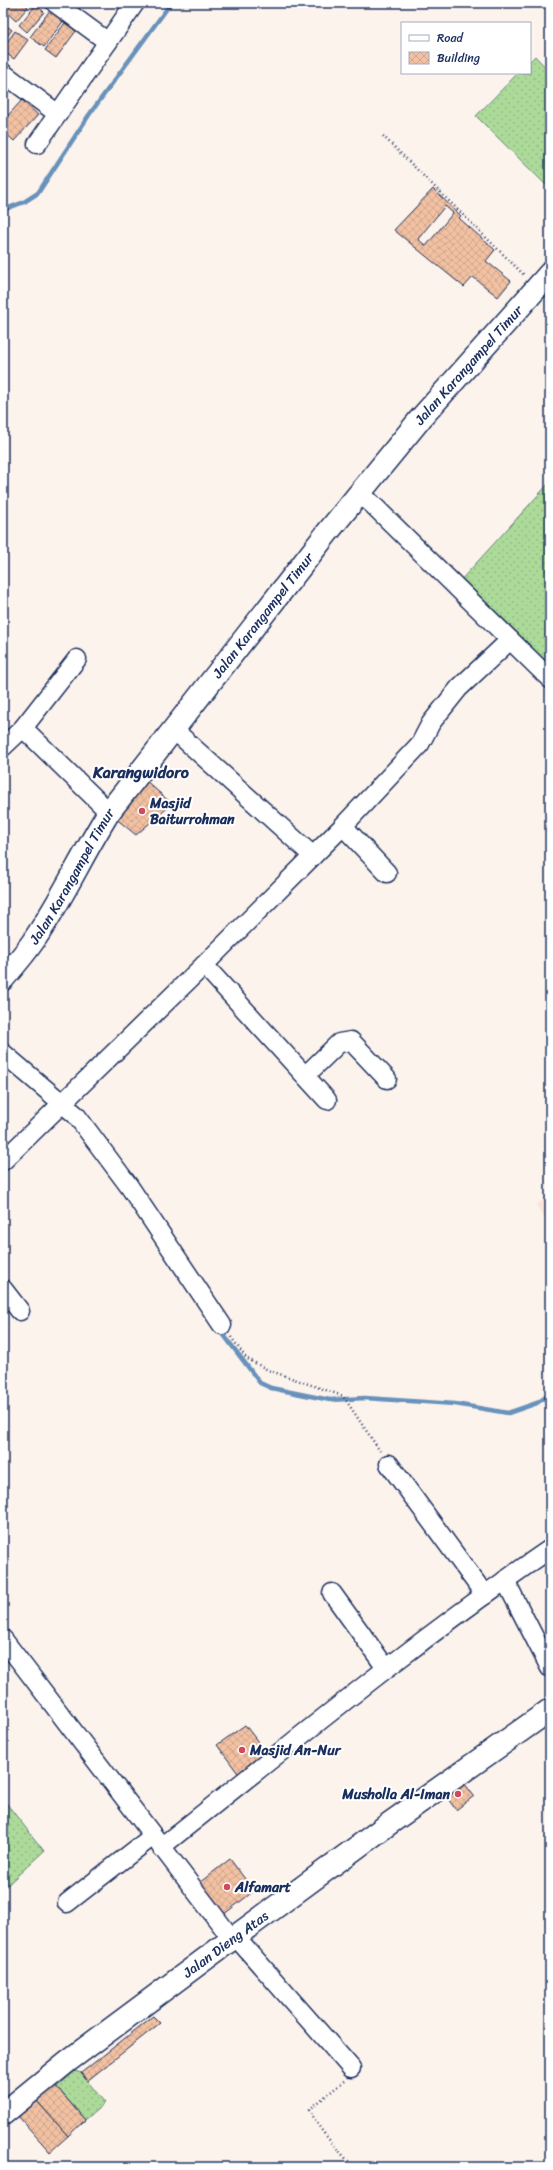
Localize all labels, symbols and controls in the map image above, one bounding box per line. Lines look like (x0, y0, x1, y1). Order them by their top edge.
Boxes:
legend (401, 22, 531, 74)
text: Road (437, 27, 464, 49)
text: Building (437, 47, 480, 69)
street label: Jalan Karangampel Timur (407, 298, 530, 432)
street label: Jalan Karangampel Timur (205, 546, 321, 685)
district label: Karangwidoro (92, 758, 190, 787)
place label: Masjid Baiturrohman (149, 791, 235, 832)
street label: Jalan Karangampel Timur (22, 802, 122, 951)
marker: Masjid Baiturrohman (137, 806, 147, 816)
place label: Masjid An-Nur (249, 1738, 342, 1763)
marker: Masjid An-Nur (237, 1745, 247, 1755)
place label: Musholla Al-Iman (341, 1782, 450, 1807)
marker: Musholla Al-Iman (453, 1789, 463, 1799)
place label: Alfamart (234, 1875, 292, 1900)
marker: Alfamart (222, 1882, 232, 1892)
street label: Jalan Dieng Atas (177, 1904, 274, 1985)

